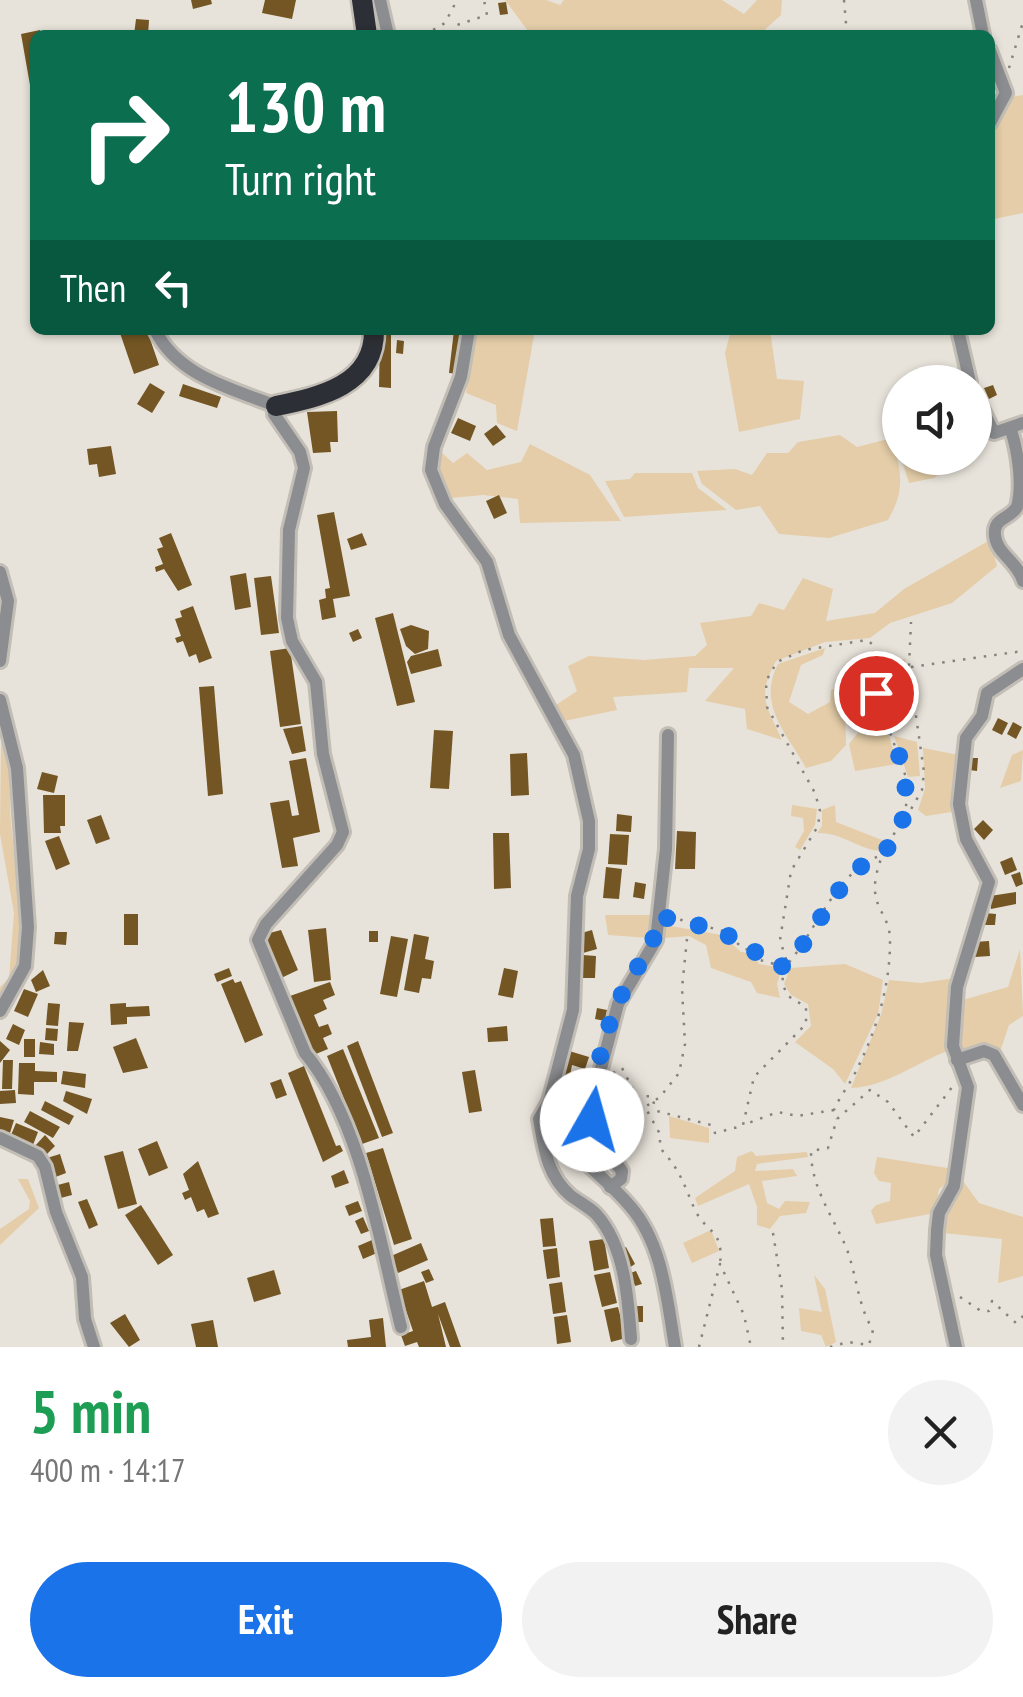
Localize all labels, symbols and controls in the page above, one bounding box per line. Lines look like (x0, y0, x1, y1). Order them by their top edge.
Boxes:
text: 130 m (225, 61, 386, 151)
icon: right (60, 70, 190, 200)
text: Turn right (225, 149, 376, 207)
icon: left (146, 260, 201, 315)
text: Then (60, 263, 126, 312)
map controls (882, 365, 992, 475)
button: sound (882, 365, 992, 475)
pin (834, 651, 919, 736)
icon: arrive (849, 666, 904, 721)
position arrow (540, 1068, 644, 1172)
text: 5 min (30, 1372, 151, 1450)
button: close (888, 1380, 993, 1485)
text: 400 m · 14:17 (30, 1449, 185, 1491)
button: Exit (30, 1562, 502, 1677)
button: Share (522, 1562, 993, 1677)

